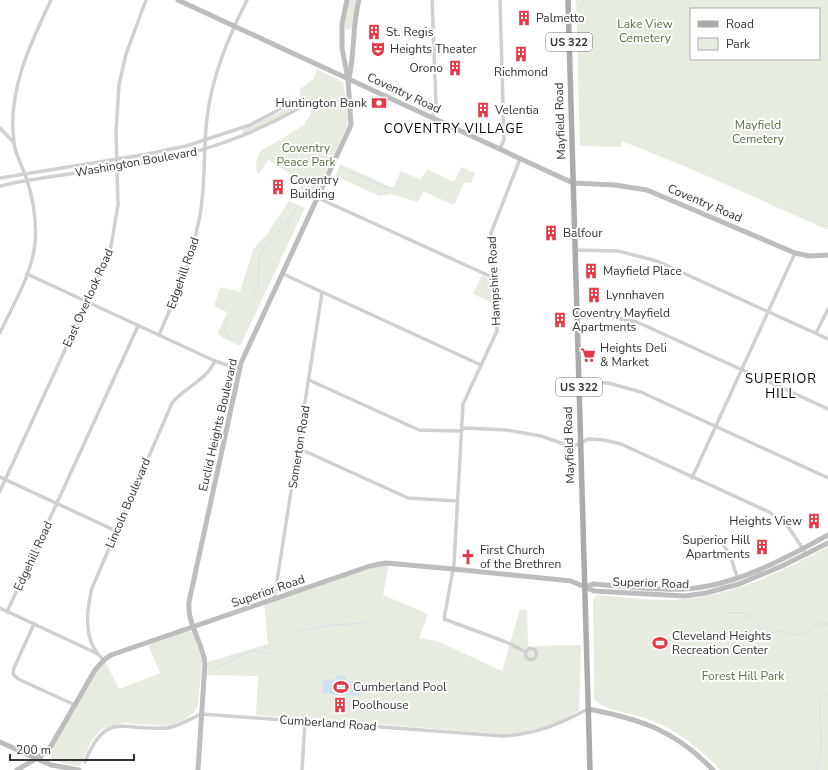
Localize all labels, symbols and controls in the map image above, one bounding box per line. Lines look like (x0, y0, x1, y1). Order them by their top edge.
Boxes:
legend (690, 8, 820, 60)
building icon: Palmetto (515, 9, 533, 27)
place label: Palmetto (536, 10, 585, 26)
park label: Lake View Cemetery (617, 16, 673, 46)
text: Road (726, 16, 754, 32)
building icon: St. Regis (365, 23, 383, 41)
place label: St. Regis (386, 24, 434, 40)
road number: US 322 (546, 33, 592, 51)
text: Park (726, 36, 751, 52)
theatre icon: Heights Theater (369, 40, 387, 58)
place label: Heights Theater (390, 41, 478, 57)
building icon: Richmond (512, 45, 530, 63)
building icon: Orono (446, 59, 464, 77)
place label: Orono (409, 60, 443, 76)
place label: Richmond (494, 64, 548, 80)
street label: Coventry Road (365, 69, 443, 117)
street label: Mayfield Road (551, 82, 569, 160)
bank icon: Huntington Bank (370, 94, 388, 112)
place label: Huntington Bank (275, 95, 368, 111)
building icon: Velentia (474, 101, 492, 119)
place label: Velentia (494, 102, 539, 118)
park label: Mayfield Cemetery (732, 117, 785, 147)
district label: COVENTRY VILLAGE (384, 120, 524, 138)
park label: Coventry Peace Park (277, 140, 336, 170)
street label: Washington Boulevard (74, 143, 198, 181)
place label: Coventry Building (290, 172, 339, 202)
building icon: Coventry Building (269, 178, 287, 196)
street label: Coventry Road (665, 180, 745, 226)
building icon: Balfour (542, 224, 560, 242)
place label: Balfour (563, 225, 603, 241)
street label: Edgehill Road (163, 235, 203, 311)
street label: Hampshire Road (484, 236, 504, 326)
street label: East Overlook Road (59, 246, 117, 350)
building icon: Mayfield Place (582, 262, 600, 280)
place label: Mayfield Place (603, 263, 682, 279)
building icon: Lynnhaven (585, 286, 603, 304)
place label: Lynnhaven (606, 287, 664, 303)
place label: Coventry Mayfield Apartments (572, 305, 670, 335)
building icon: Coventry Mayfield Apartments (551, 311, 569, 329)
place label: Heights Deli & Market (600, 340, 667, 370)
supermarket icon: Heights Deli & Market (579, 346, 597, 364)
street label: Euclid Heights Boulevard (195, 357, 241, 493)
district label: SUPERIOR HILL (745, 370, 817, 403)
road number: US 322 (556, 378, 602, 396)
street label: Somerton Road (285, 404, 313, 490)
street label: Mayfield Road (560, 406, 578, 484)
street label: Lincoln Boulevard (102, 455, 154, 551)
building icon: Heights View (805, 512, 823, 530)
place label: Heights View (729, 513, 802, 529)
street label: Edgehill Road (10, 519, 56, 593)
place label: Superior Hill Apartments (682, 532, 750, 562)
building icon: Superior Hill Apartments (753, 538, 771, 556)
place label: First Church of the Brethren (480, 542, 561, 572)
church icon: First Church of the Brethren (459, 548, 477, 566)
street label: Superior Road (229, 571, 307, 611)
street label: Superior Road (612, 574, 690, 592)
place label: Cleveland Heights Recreation Center (672, 628, 772, 658)
sports icon: Cleveland Heights Recreation Center (651, 634, 669, 652)
park label: Forest Hill Park (702, 668, 785, 684)
sports icon: Cumberland Pool (332, 678, 350, 696)
place label: Cumberland Pool (353, 679, 447, 695)
building icon: Poolhouse (331, 696, 349, 714)
place label: Poolhouse (352, 697, 409, 713)
street label: Cumberland Road (279, 712, 377, 734)
scale bar (10, 736, 134, 762)
text: 200 m (16, 742, 51, 758)

